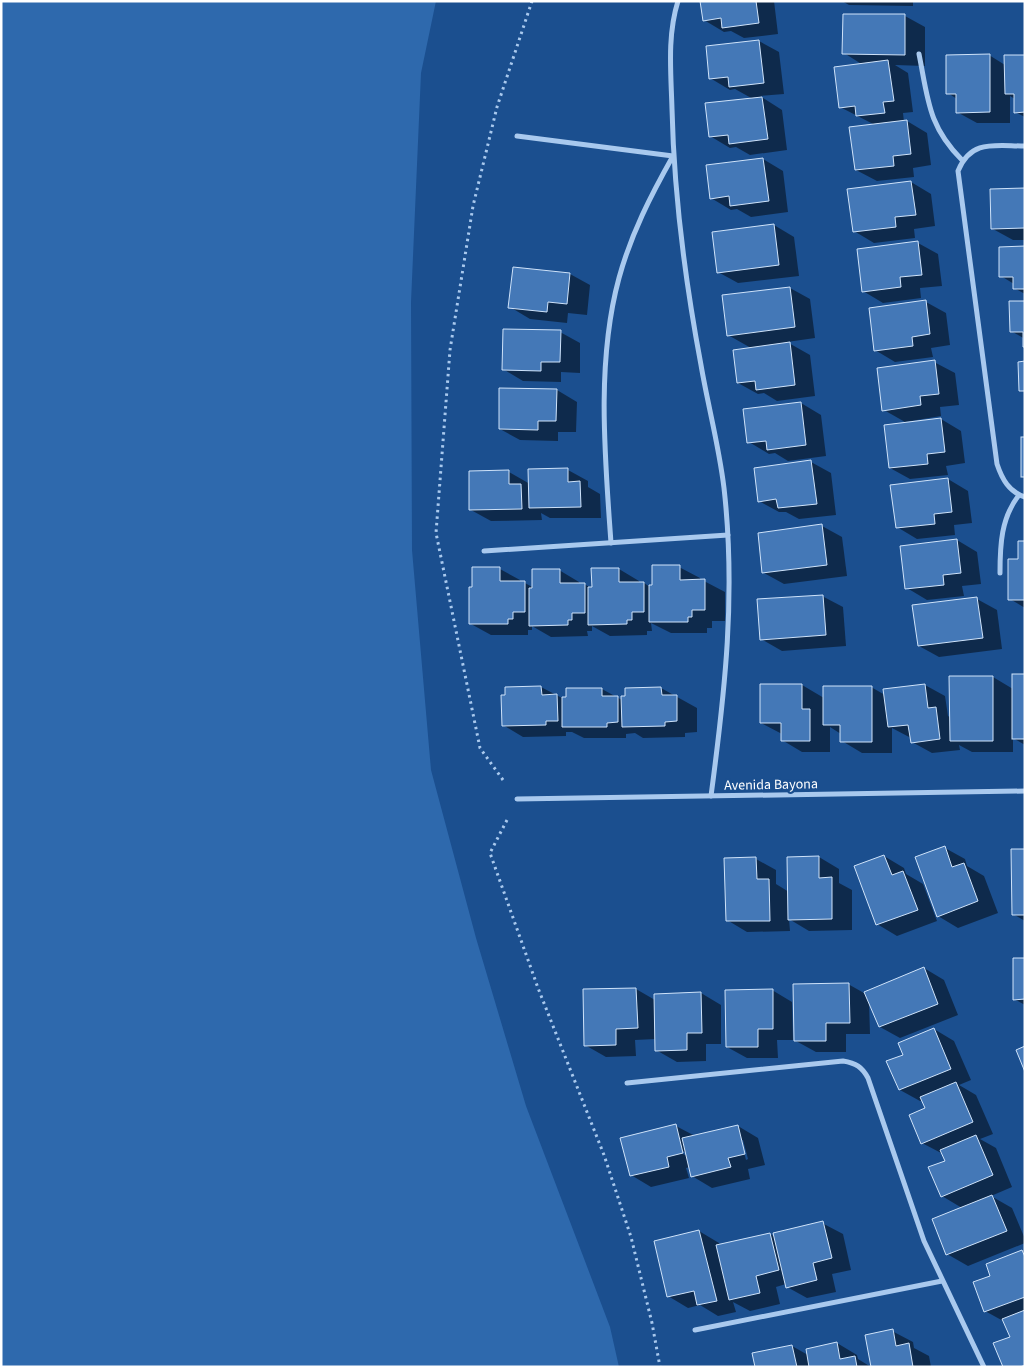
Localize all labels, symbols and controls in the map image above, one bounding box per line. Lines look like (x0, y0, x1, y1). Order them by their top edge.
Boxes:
street label: Avenida Bayona (724, 774, 818, 796)

